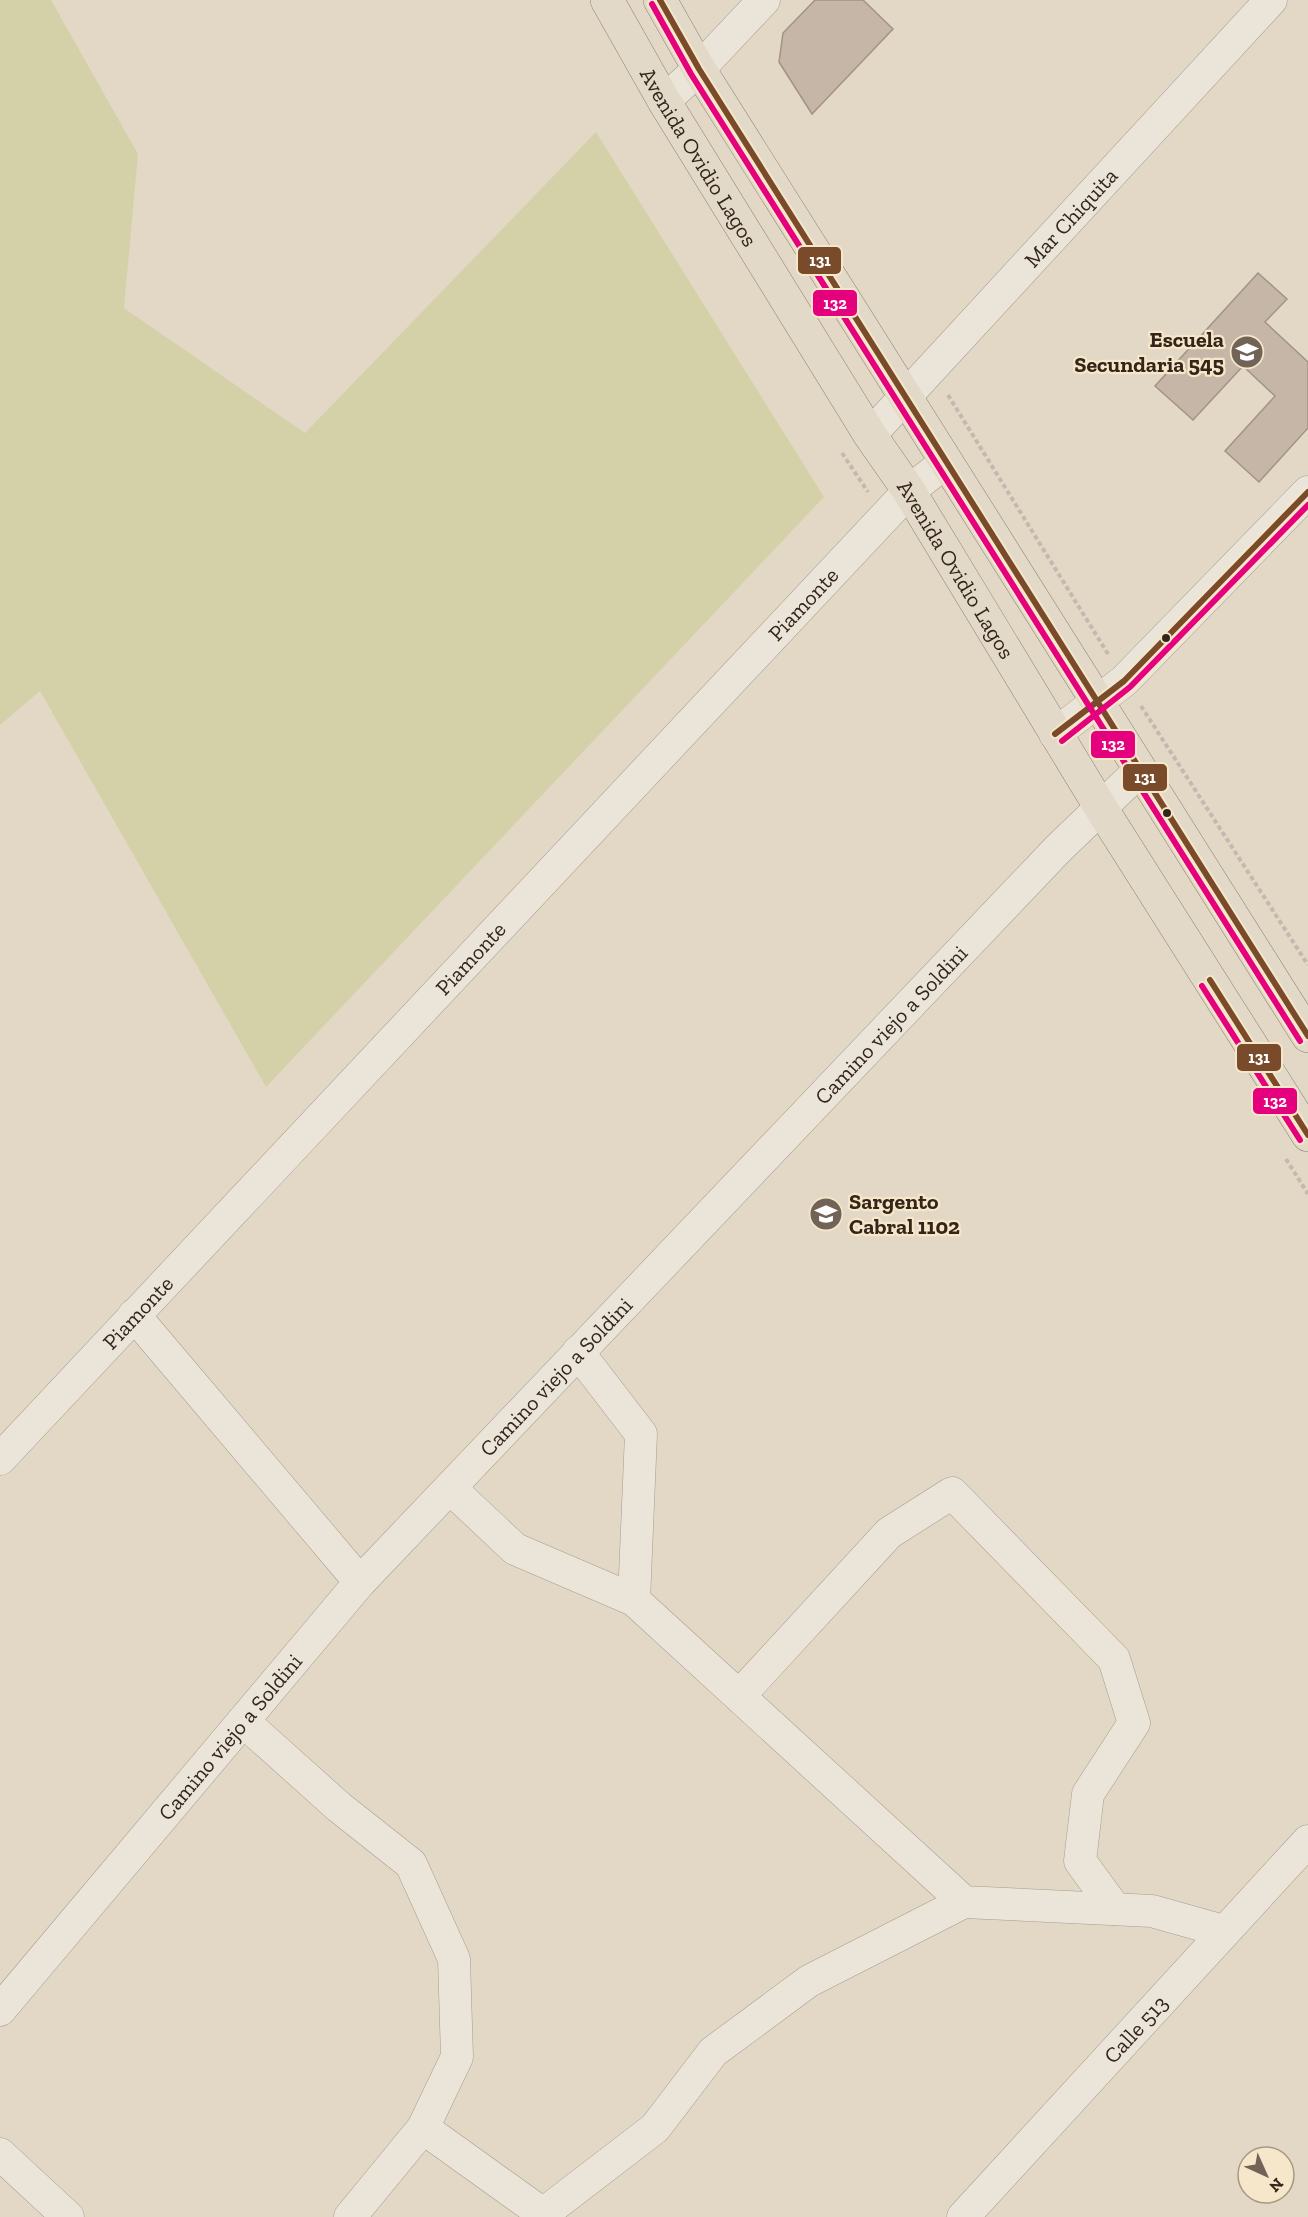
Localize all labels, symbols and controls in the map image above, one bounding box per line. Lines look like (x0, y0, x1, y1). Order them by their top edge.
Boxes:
street label: Avenida Ovidio Lagos (634, 63, 764, 251)
street label: Mar Chiquita (1018, 162, 1123, 273)
line badge: 131 (797, 246, 842, 275)
text: 131 (809, 251, 831, 270)
line badge: 132 (812, 289, 858, 317)
text: 132 (823, 294, 847, 313)
place label: Escuela Secundaria 545 (1074, 326, 1224, 378)
school or university icon: Escuela Secundaria 545 (1229, 334, 1265, 370)
street label: Avenida Ovidio Lagos (892, 474, 1021, 664)
street label: Piamonte (762, 562, 844, 646)
unlabelled marker (1160, 632, 1172, 644)
line badge: 132 (1090, 730, 1136, 759)
text: 132 (1101, 735, 1125, 754)
line badge: 131 (1122, 763, 1168, 792)
text: 131 (1134, 768, 1156, 787)
unlabelled marker (1161, 807, 1173, 819)
street label: Piamonte (429, 916, 511, 1001)
street label: Camino viejo a Soldini (809, 939, 973, 1110)
line badge: 131 (1236, 1043, 1282, 1072)
text: 131 (1248, 1048, 1270, 1067)
line badge: 132 (1252, 1087, 1298, 1115)
text: 132 (1263, 1092, 1287, 1111)
place label: Sargento Cabral 1102 (849, 1188, 960, 1240)
school or university icon: Sargento Cabral 1102 (808, 1196, 844, 1232)
street label: Piamonte (97, 1270, 179, 1355)
street label: Camino viejo a Soldini (474, 1291, 638, 1462)
street label: Camino viejo a Soldini (152, 1648, 308, 1826)
street label: Calle 513 (1098, 1990, 1173, 2069)
north arrow (1236, 2145, 1296, 2205)
text: N (1265, 2174, 1287, 2196)

